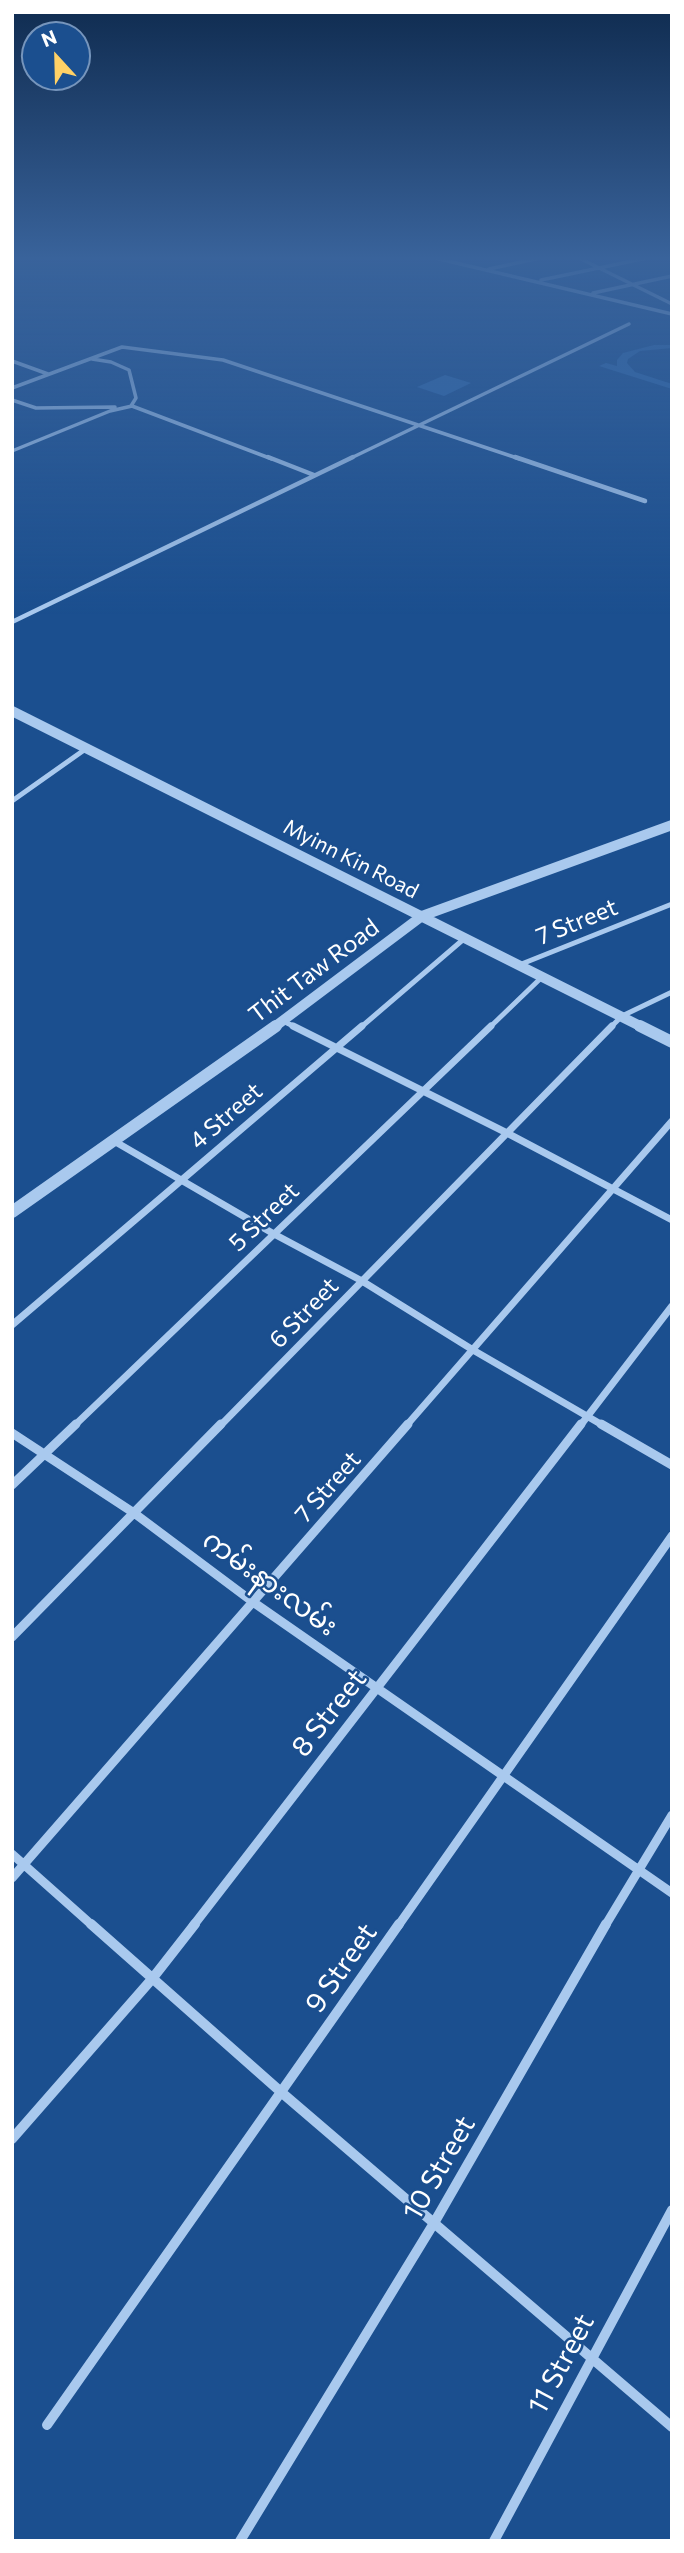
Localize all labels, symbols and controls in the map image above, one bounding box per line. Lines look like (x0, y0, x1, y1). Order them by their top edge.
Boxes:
north arrow (21, 21, 91, 91)
text: N (38, 25, 60, 51)
street label: Myinn Kin Road (279, 814, 423, 904)
street label: 7 Street (532, 893, 622, 951)
street label: Thit Taw Road (243, 913, 385, 1029)
street label: 4 Street (184, 1077, 268, 1155)
street label: 5 Street (223, 1177, 305, 1257)
street label: 6 Street (263, 1272, 345, 1354)
street label: 7 Street (289, 1445, 367, 1529)
street label: ကမ်းနားလမ်း (196, 1523, 344, 1643)
street label: 8 Street (285, 1663, 373, 1763)
street label: 9 Street (298, 1917, 384, 2019)
street label: 10 Street (396, 2110, 482, 2226)
street label: 11 Street (521, 2308, 601, 2420)

